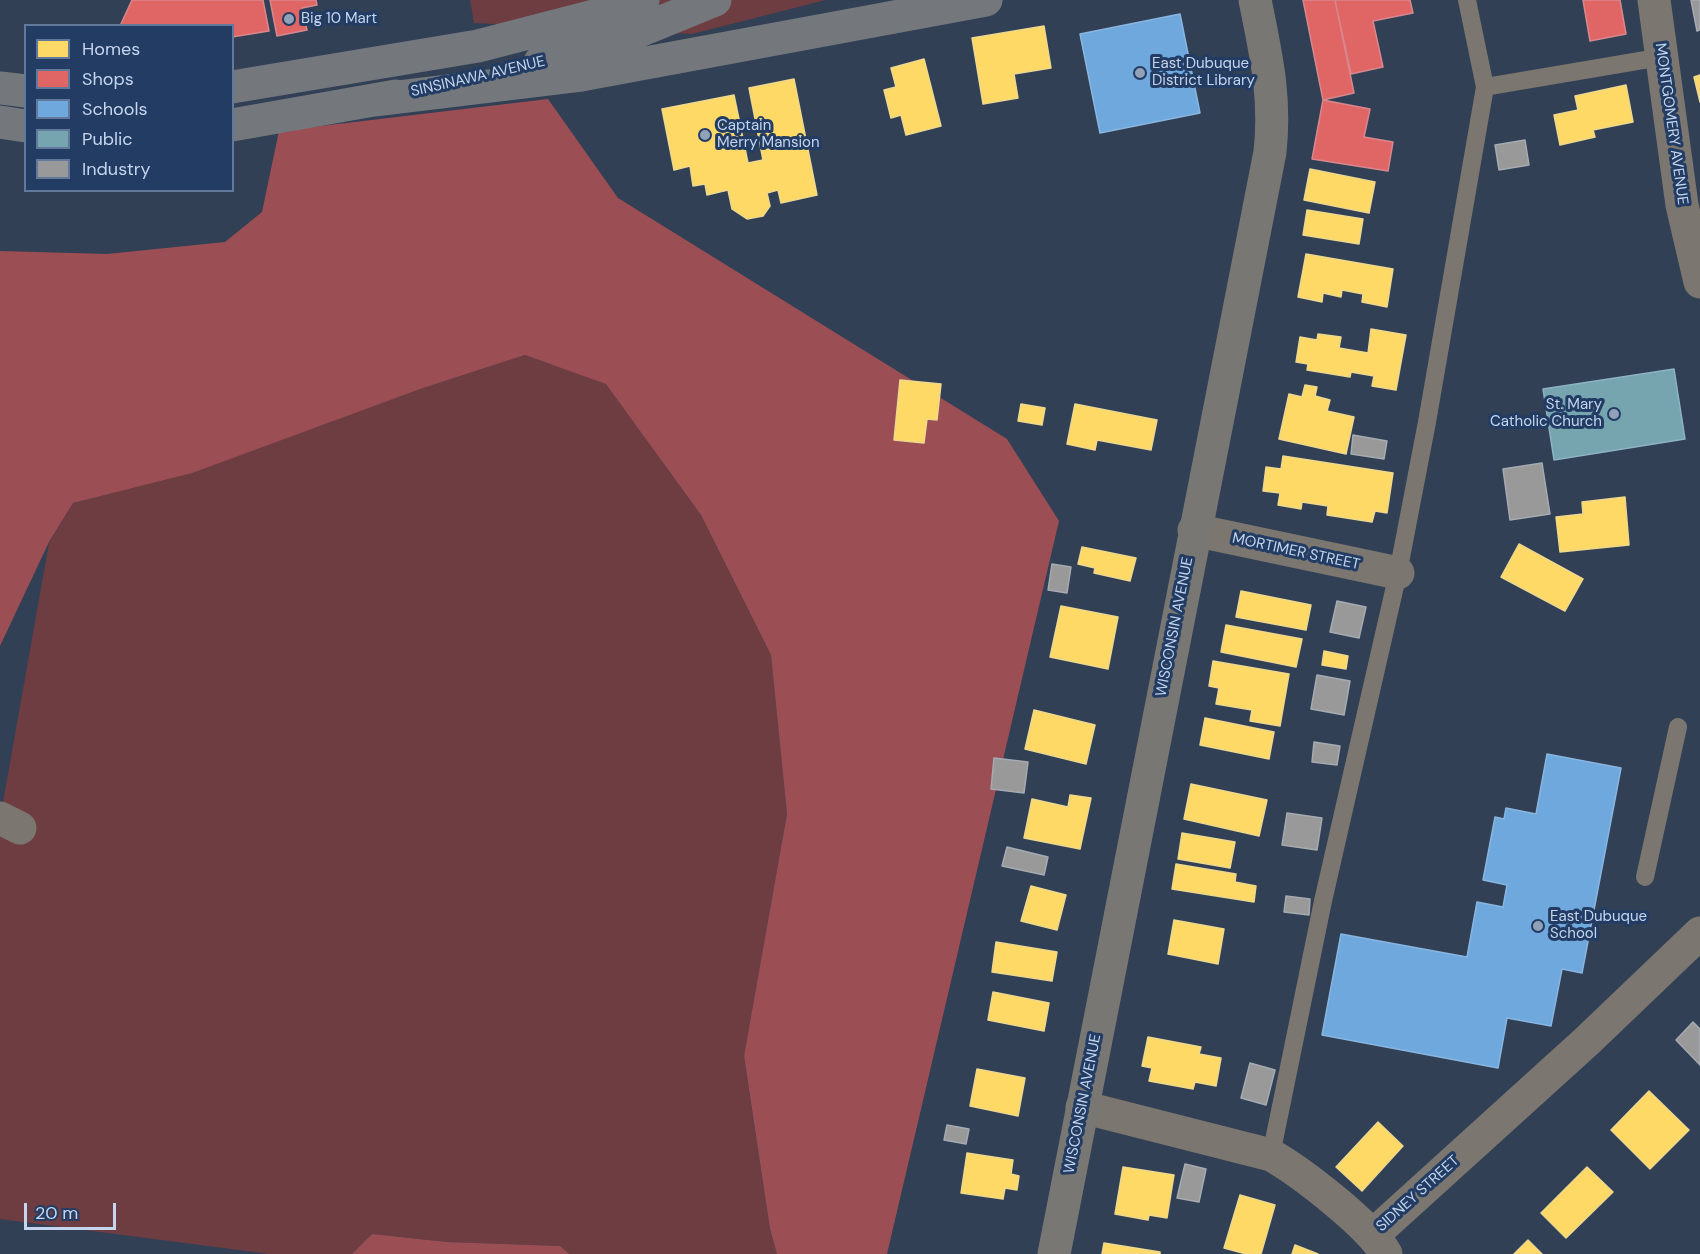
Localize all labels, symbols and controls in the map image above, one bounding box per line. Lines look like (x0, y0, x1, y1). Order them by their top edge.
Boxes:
place label: Big 10 Mart (301, 10, 377, 28)
marker: Big 10 Mart (282, 12, 296, 26)
legend (24, 24, 234, 192)
text: Homes (82, 37, 140, 61)
street label: MONTGOMERY AVENUE (1651, 42, 1691, 206)
street label: SINSINAWA AVENUE (409, 53, 547, 101)
place label: East Dubuque District Library (1152, 55, 1255, 90)
marker: East Dubuque District Library (1133, 66, 1147, 80)
text: Shops (82, 67, 134, 91)
text: Schools (82, 97, 147, 121)
place label: Captain Merry Mansion (717, 117, 820, 152)
text: Public (82, 127, 133, 151)
marker: Captain Merry Mansion (698, 128, 712, 142)
text: Industry (82, 157, 151, 181)
place label: St. Mary Catholic Church (1490, 396, 1602, 431)
marker: St. Mary Catholic Church (1607, 407, 1621, 421)
street label: MORTIMER STREET (1230, 530, 1362, 574)
street label: WISCONSIN AVENUE (1153, 556, 1197, 698)
place label: East Dubuque School (1550, 908, 1647, 943)
marker: East Dubuque School (1531, 919, 1545, 933)
street label: WISCONSIN AVENUE (1061, 1033, 1105, 1175)
street label: SIDNEY STREET (1373, 1152, 1463, 1236)
scale bar (27, 1191, 118, 1229)
text: 20 m (35, 1201, 78, 1225)

